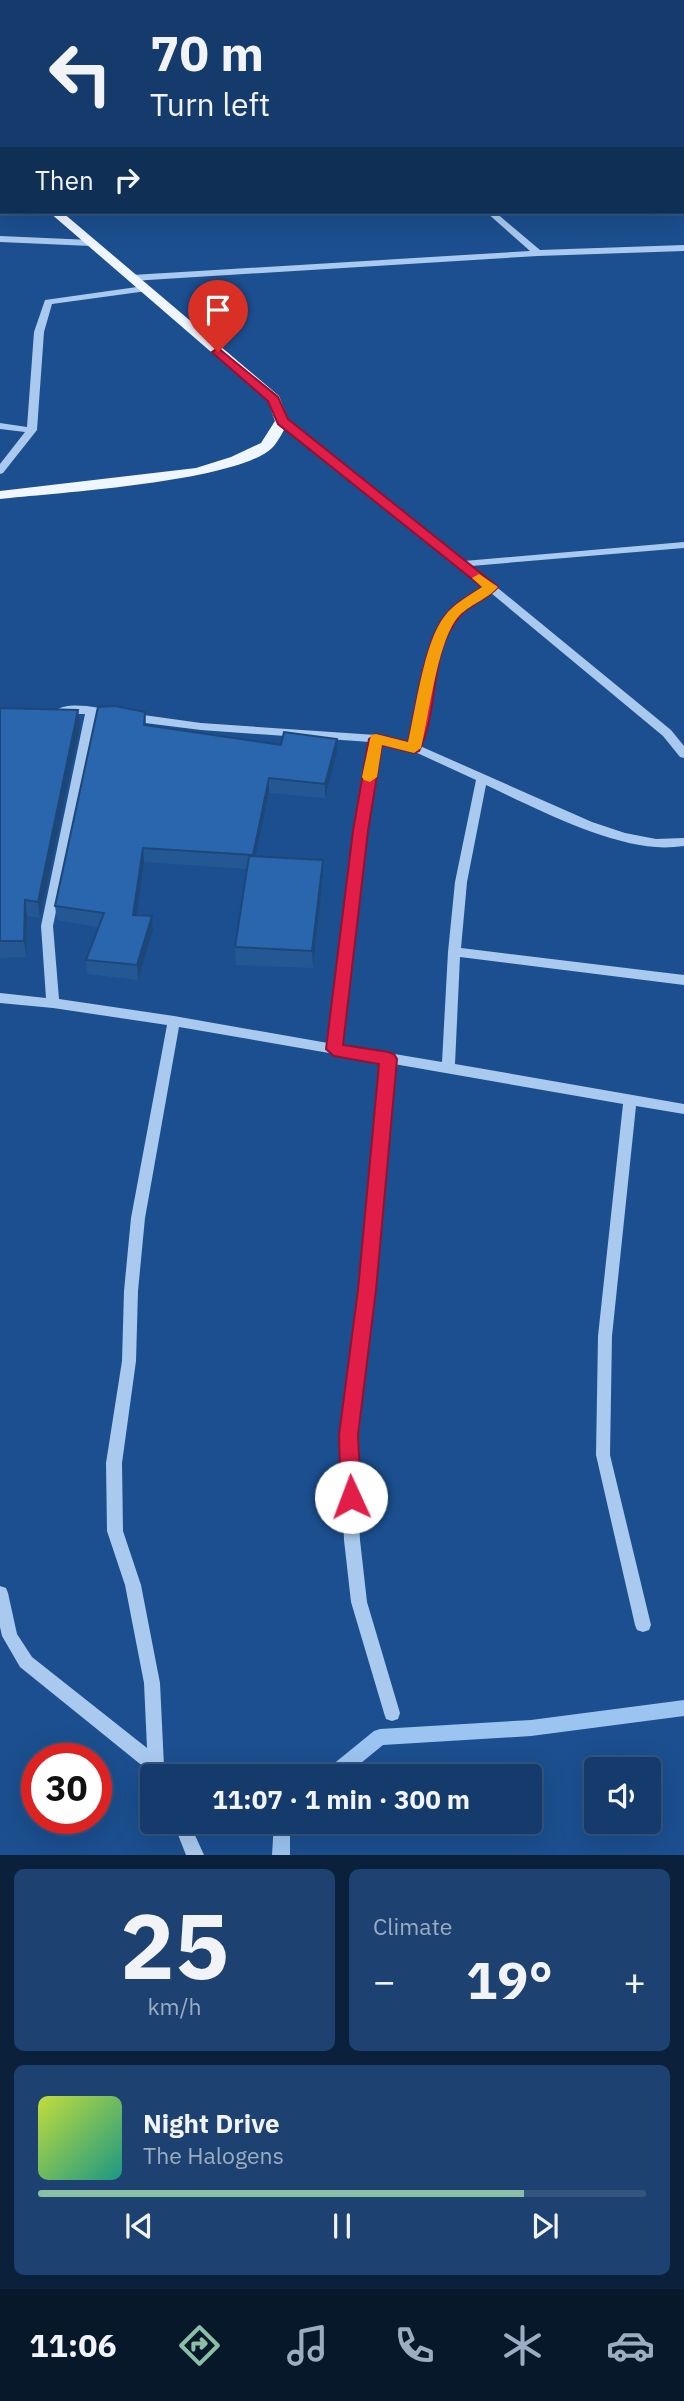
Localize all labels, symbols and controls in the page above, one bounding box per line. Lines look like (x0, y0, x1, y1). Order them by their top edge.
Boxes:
text: 70 m (150, 21, 264, 84)
icon: left (35, 28, 126, 119)
text: Turn left (150, 83, 270, 125)
icon: right (108, 161, 146, 199)
text: Then (35, 163, 94, 197)
pin (188, 280, 248, 352)
icon: arrive (199, 291, 237, 329)
position arrow (314, 1460, 388, 1534)
speed limit sign: 30 (21, 1743, 112, 1834)
map controls (584, 1757, 661, 1834)
button: sound (584, 1757, 661, 1834)
text: 11:07 · 1 min · 300 m (212, 1782, 470, 1816)
text: 25 (120, 1886, 229, 2004)
text: Climate (373, 1911, 452, 1941)
text: 19° (466, 1946, 553, 2013)
text: − (373, 1956, 396, 2005)
text: + (623, 1956, 646, 2005)
text: km/h (147, 1991, 202, 2021)
text: Night Drive (143, 2106, 280, 2140)
text: The Halogens (143, 2140, 284, 2170)
icon: previous (120, 2207, 158, 2245)
icon: pause (323, 2207, 361, 2245)
icon: next (526, 2207, 564, 2245)
icon: directions (175, 2321, 224, 2370)
icon: music (283, 2321, 332, 2370)
icon: phone (390, 2321, 439, 2370)
icon: climate (498, 2321, 547, 2370)
icon: car (606, 2321, 655, 2370)
text: 11:06 (29, 2324, 117, 2366)

